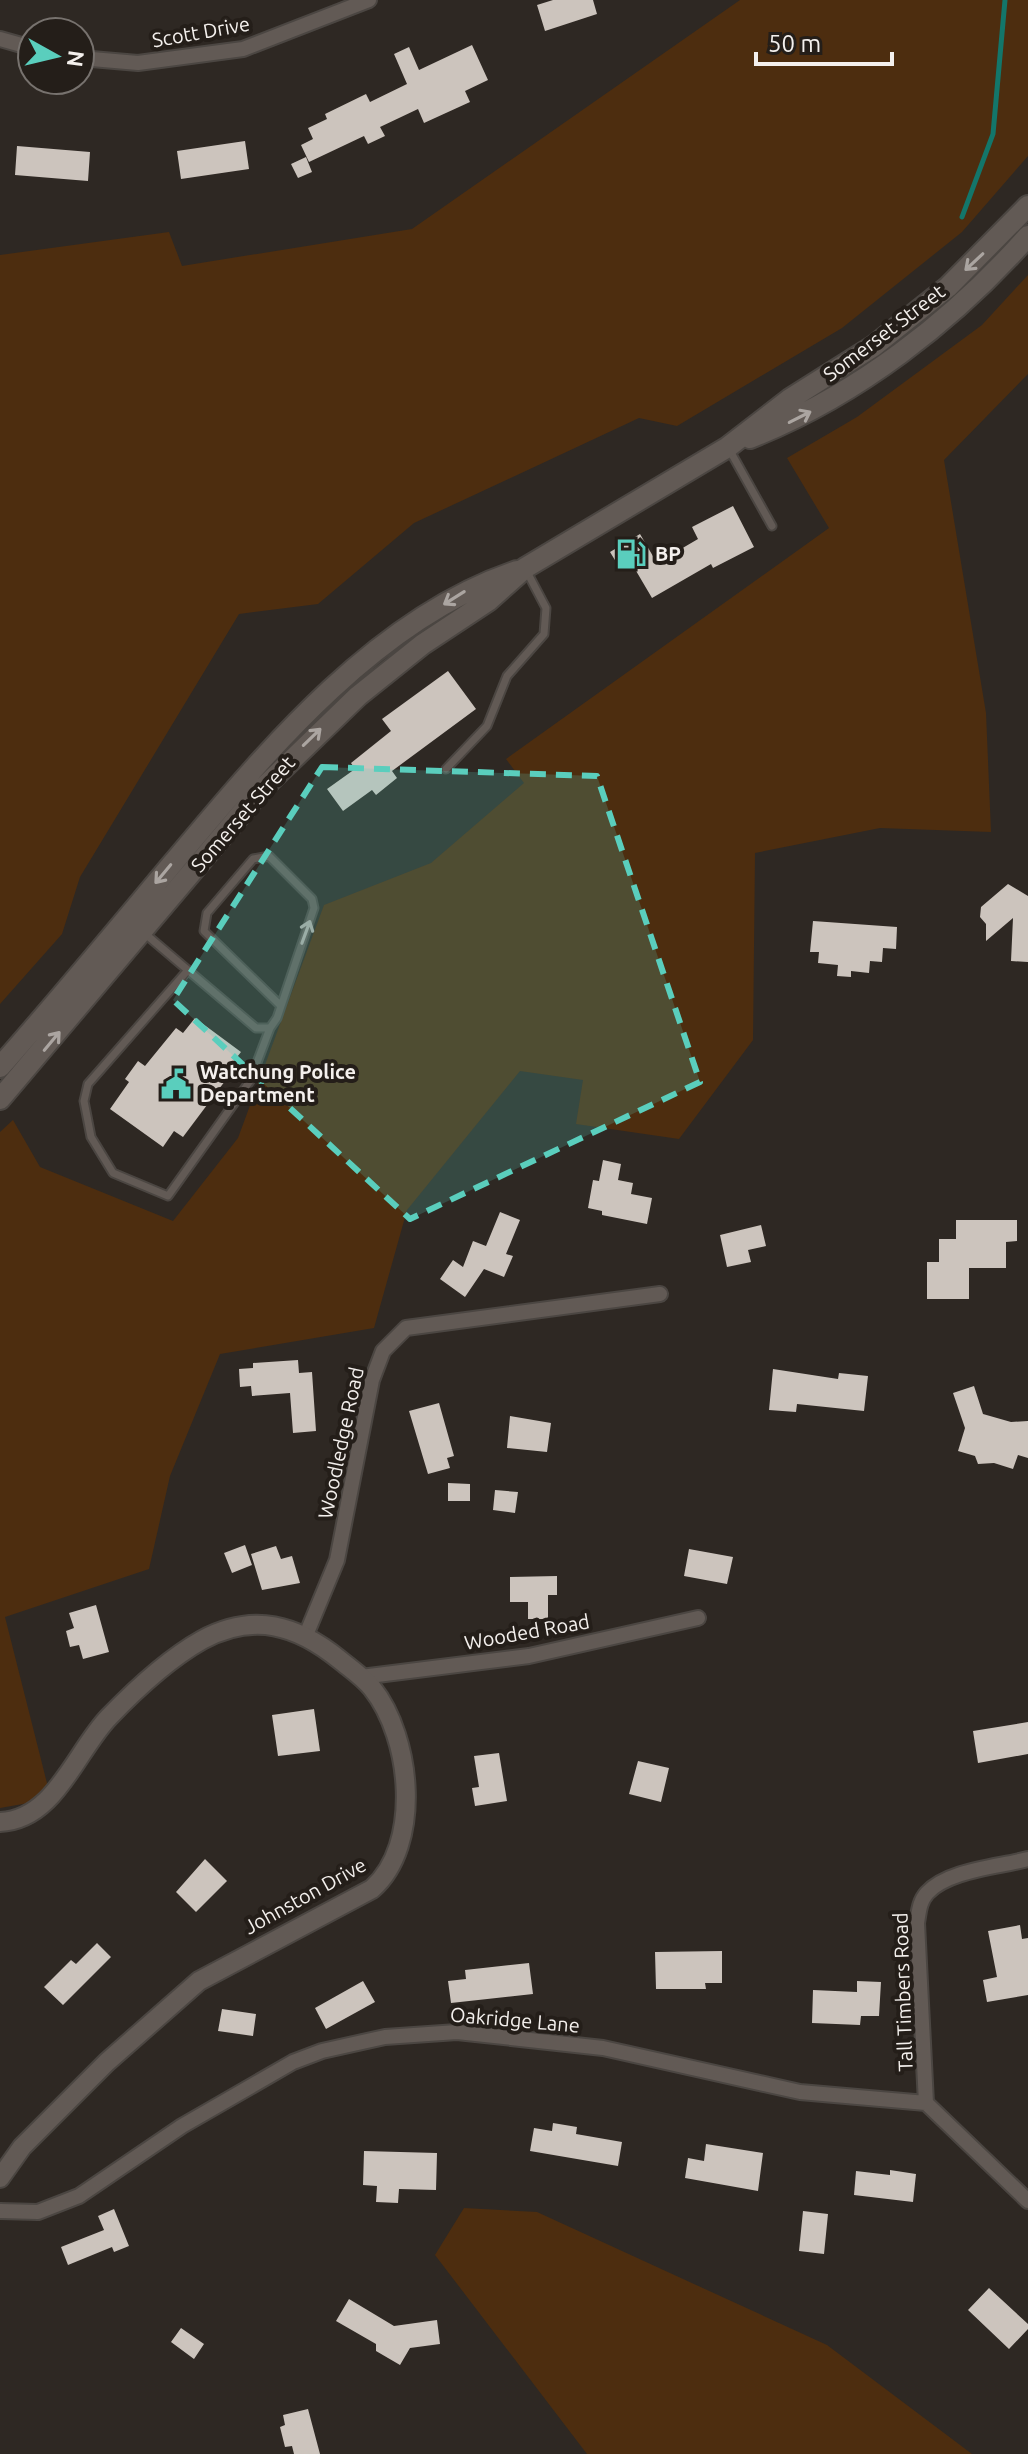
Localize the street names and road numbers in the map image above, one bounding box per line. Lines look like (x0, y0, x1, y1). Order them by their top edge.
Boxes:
street label: Scott Drive (150, 12, 252, 51)
street label: Somerset Street (818, 279, 949, 386)
street label: Somerset Street (186, 751, 299, 876)
street label: Woodledge Road (313, 1365, 368, 1521)
street label: Wooded Road (463, 1609, 591, 1654)
street label: Johnston Drive (240, 1853, 370, 1939)
street label: Tall Timbers Road (888, 1912, 917, 2072)
street label: Oakridge Lane (449, 2002, 581, 2037)

